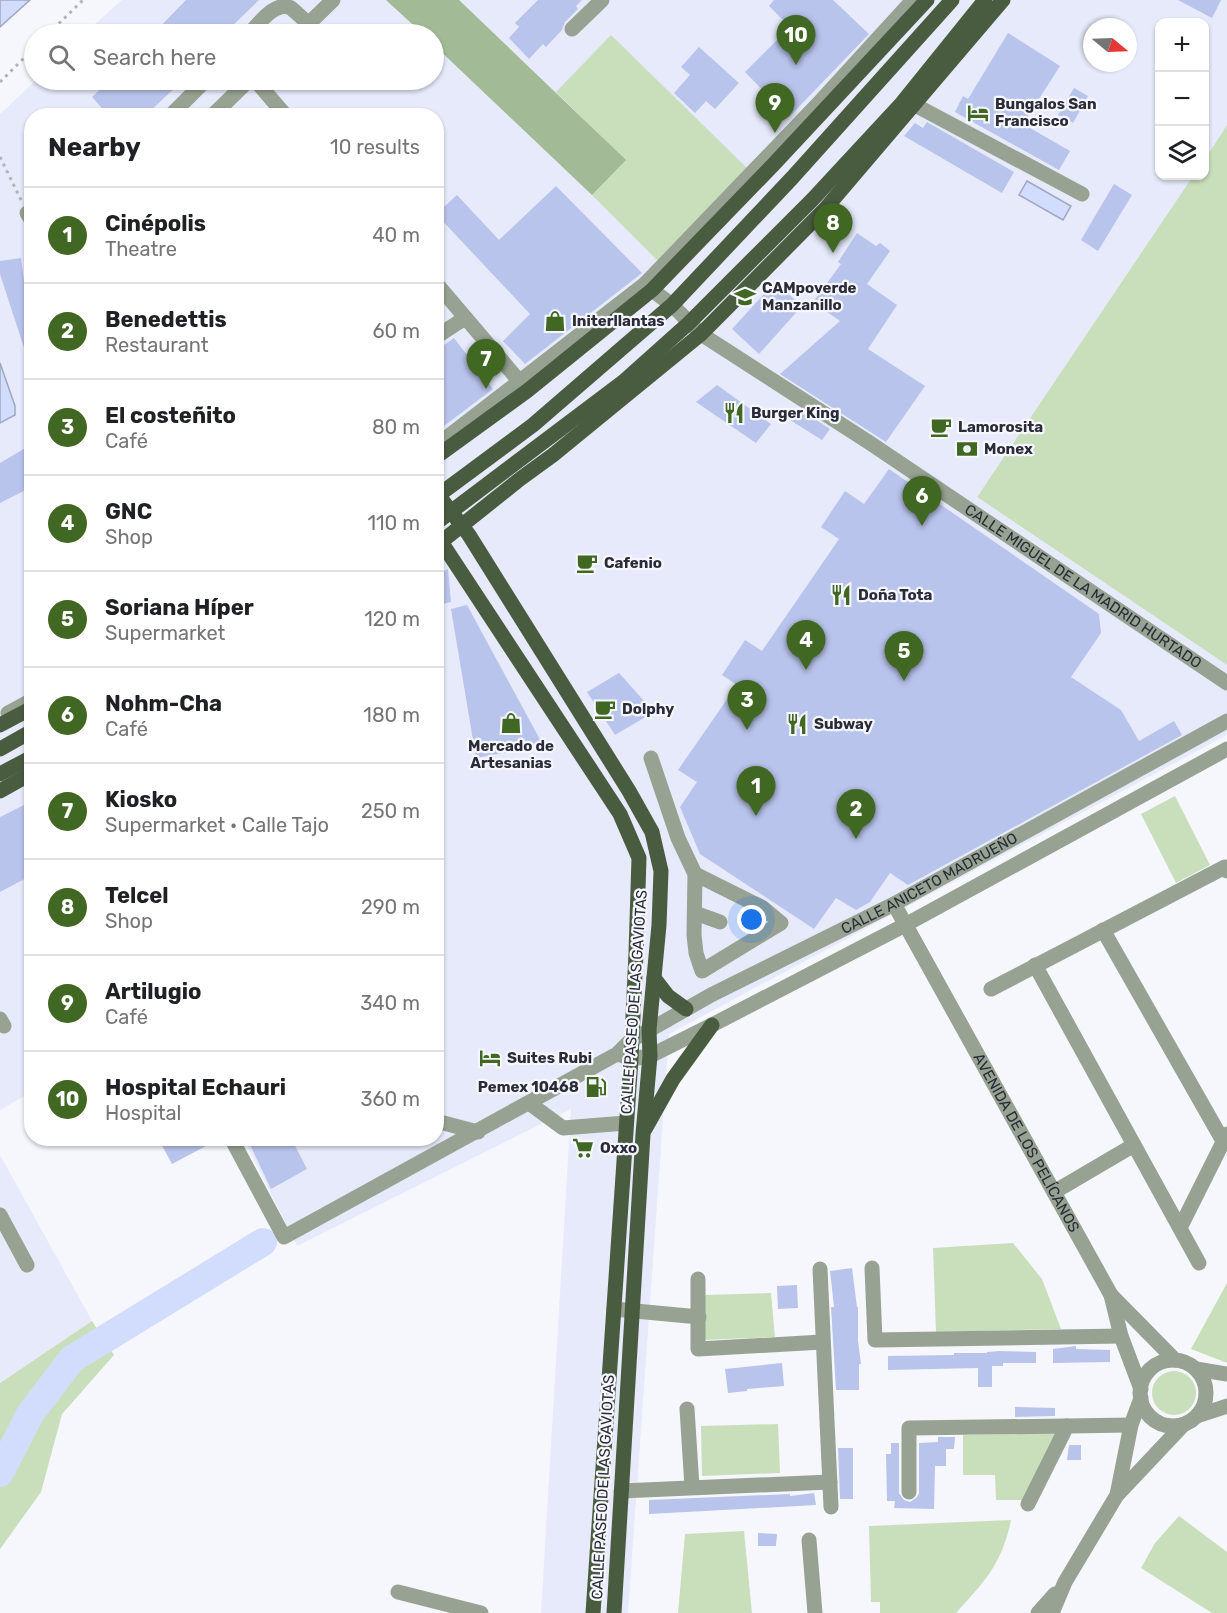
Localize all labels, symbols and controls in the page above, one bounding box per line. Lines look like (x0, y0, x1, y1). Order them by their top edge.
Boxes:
pin: 10 (776, 16, 816, 65)
north arrow (1083, 18, 1137, 72)
map controls (1155, 18, 1209, 180)
button: + (1155, 18, 1209, 72)
search box (24, 24, 444, 90)
icon: search (45, 41, 78, 74)
text: Search here (93, 44, 216, 71)
button: − (1155, 72, 1209, 126)
pin: 9 (756, 84, 794, 133)
place label: Bungalos San Francisco (995, 95, 1097, 130)
hotel icon: Bungalos San Francisco (966, 101, 990, 125)
button: layers (1155, 126, 1209, 180)
text: Nearby (48, 132, 141, 163)
text: 10 results (330, 135, 420, 159)
pin: 8 (814, 204, 852, 253)
text: Cinépolis (105, 210, 206, 237)
text: 1 (63, 223, 72, 247)
text: 40 m (372, 223, 420, 247)
text: Theatre (105, 237, 177, 261)
place label: CAMpoverde Manzanillo (762, 279, 857, 314)
school or university icon: CAMpoverde Manzanillo (733, 285, 757, 309)
text: Benedettis (105, 306, 227, 333)
shop icon: Initerllantas (543, 309, 567, 333)
place label: Initerllantas (572, 312, 665, 330)
text: 2 (61, 319, 74, 343)
text: 60 m (373, 319, 420, 343)
text: Restaurant (105, 333, 209, 357)
pin: 7 (466, 340, 506, 389)
restaurant icon: Burger King (722, 401, 746, 425)
text: El costeñito (105, 402, 236, 429)
place label: Burger King (751, 404, 839, 422)
text: 3 (61, 415, 74, 439)
text: 80 m (372, 415, 420, 439)
cafe icon: Lamorosita (929, 415, 953, 439)
place label: Lamorosita (958, 418, 1043, 436)
text: Café (105, 429, 148, 453)
bank icon: Monex (955, 437, 979, 461)
place label: Monex (984, 440, 1033, 458)
pin: 6 (902, 476, 942, 526)
text: GNC (105, 498, 152, 525)
street label: CALLE MIGUEL DE LA MADRID HURTADO (961, 500, 1205, 672)
text: 4 (61, 511, 74, 535)
text: 110 m (368, 511, 420, 535)
text: Shop (105, 525, 153, 549)
cafe icon: Cafenio (575, 551, 599, 575)
place label: Cafenio (604, 554, 662, 572)
restaurant icon: Doña Tota (829, 583, 853, 607)
place label: Doña Tota (858, 586, 933, 604)
text: Soriana Híper (105, 594, 254, 621)
text: 5 (61, 607, 74, 631)
text: 120 m (364, 607, 420, 631)
pin: 4 (786, 620, 826, 670)
text: Supermarket (105, 621, 225, 645)
pin: 5 (884, 632, 924, 681)
pin: 3 (728, 680, 766, 730)
text: Nohm-Cha (105, 690, 222, 717)
cafe icon: Dolphy (593, 697, 617, 721)
place label: Dolphy (622, 700, 674, 718)
text: 6 (61, 703, 74, 727)
text: 180 m (363, 703, 420, 727)
shop icon: Mercado de Artesanias (499, 711, 523, 735)
restaurant icon: Subway (785, 712, 809, 736)
place label: Subway (814, 715, 873, 733)
text: Café (105, 717, 148, 741)
place label: Mercado de Artesanias (468, 737, 554, 772)
pin: 1 (736, 766, 776, 816)
text: Kiosko (105, 786, 177, 813)
pin: 2 (836, 790, 876, 839)
text: 7 (62, 799, 73, 823)
text: 250 m (361, 799, 420, 823)
text: Supermarket · Calle Tajo (105, 813, 329, 837)
street label: CALLE ANICETO MADRUEÑO (838, 829, 1021, 938)
text: Telcel (105, 882, 169, 909)
street label: CALLE PASEO DE LAS GAVIOTAS (617, 889, 651, 1115)
text: 8 (61, 895, 74, 919)
text: 290 m (361, 895, 420, 919)
your location (737, 905, 766, 934)
text: Shop (105, 909, 153, 933)
text: Artilugio (105, 978, 201, 1005)
text: 9 (61, 991, 74, 1015)
text: 340 m (360, 991, 420, 1015)
text: Café (105, 1005, 148, 1029)
hotel icon: Suites Rubi (478, 1046, 502, 1070)
place label: Suites Rubi (507, 1049, 592, 1067)
street label: AVENIDA DE LOS PELÍCANOS (970, 1050, 1083, 1235)
text: Hospital Echauri (105, 1074, 286, 1101)
fuel station icon: Pemex 10468 (584, 1075, 608, 1099)
place label: Pemex 10468 (478, 1078, 579, 1096)
text: 10 (56, 1087, 79, 1111)
text: 360 m (361, 1087, 420, 1111)
text: Hospital (105, 1101, 181, 1125)
supermarket icon: Oxxo (571, 1136, 595, 1160)
place label: Oxxo (600, 1139, 637, 1157)
street label: CALLE PASEO DE LAS GAVIOTAS (588, 1374, 618, 1600)

